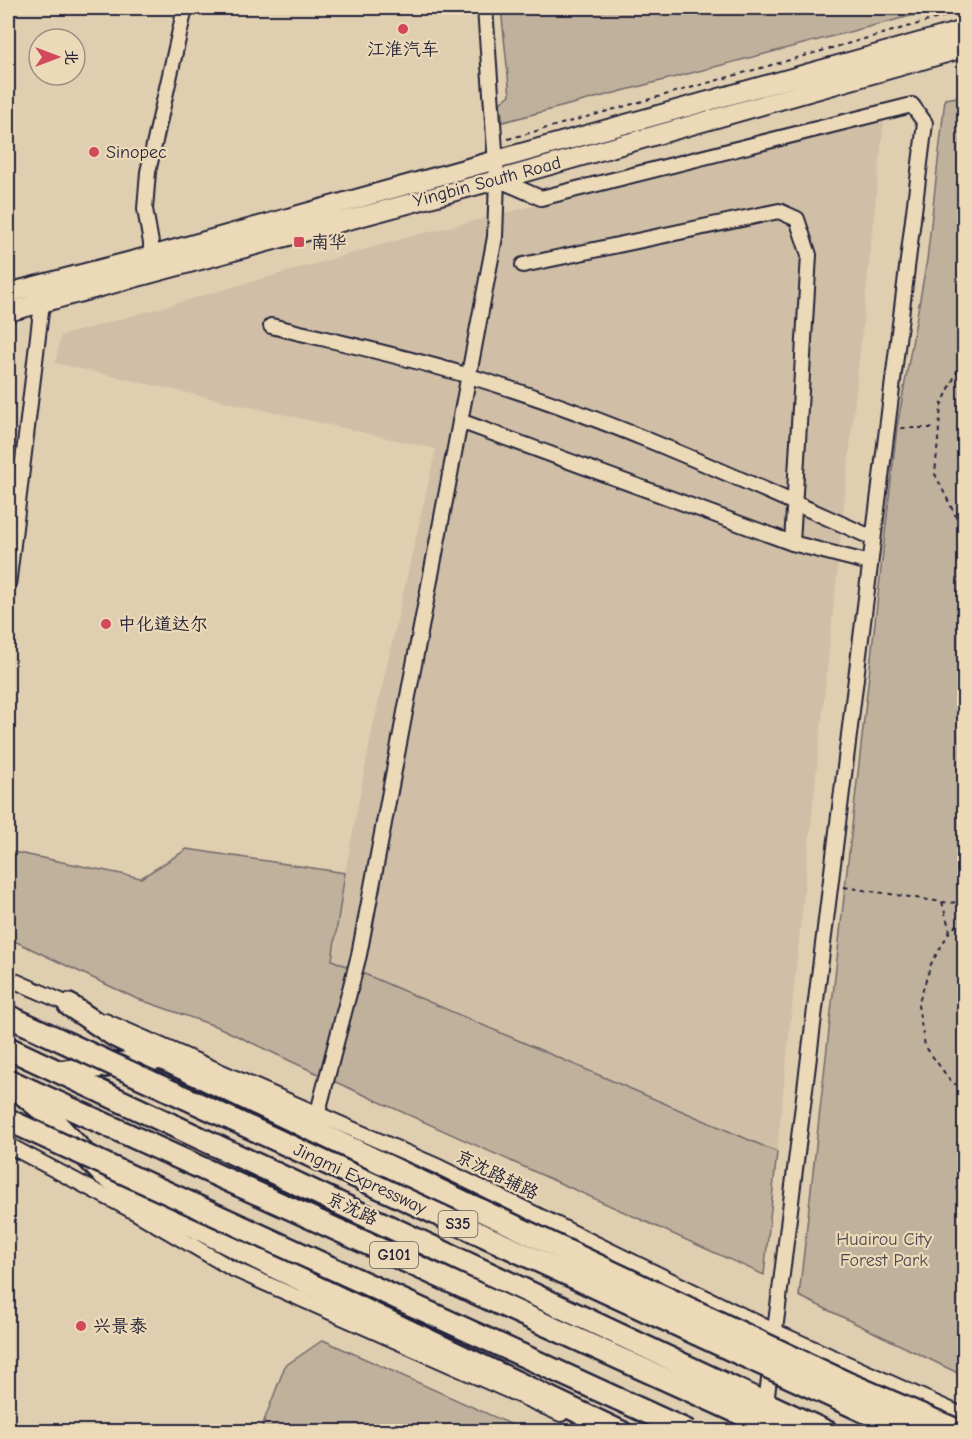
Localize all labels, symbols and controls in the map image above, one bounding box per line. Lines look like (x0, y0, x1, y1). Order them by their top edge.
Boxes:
marker: 江淮汽车 (396, 22, 410, 36)
north arrow (27, 27, 87, 87)
place label: 江淮汽车 (367, 39, 439, 60)
text: 北 (62, 49, 80, 65)
place label: Sinopec (106, 142, 167, 163)
marker: Sinopec (87, 145, 101, 159)
street label: Yingbin South Road (411, 152, 563, 212)
place label: 南华 (311, 232, 347, 253)
marker: 南华 (292, 235, 306, 249)
place label: 中化道达尔 (118, 614, 208, 635)
marker: 中化道达尔 (99, 617, 113, 631)
street label: Jingmi Expressway (290, 1139, 431, 1219)
street label: 京沈路辅路 (452, 1146, 542, 1204)
street label: 京沈路 (323, 1188, 381, 1230)
road number: S35 (438, 1211, 478, 1237)
park label: Huairou City Forest Park (836, 1229, 933, 1271)
road number: G101 (370, 1242, 418, 1268)
place label: 兴景泰 (93, 1316, 147, 1337)
marker: 兴景泰 (74, 1319, 88, 1333)

